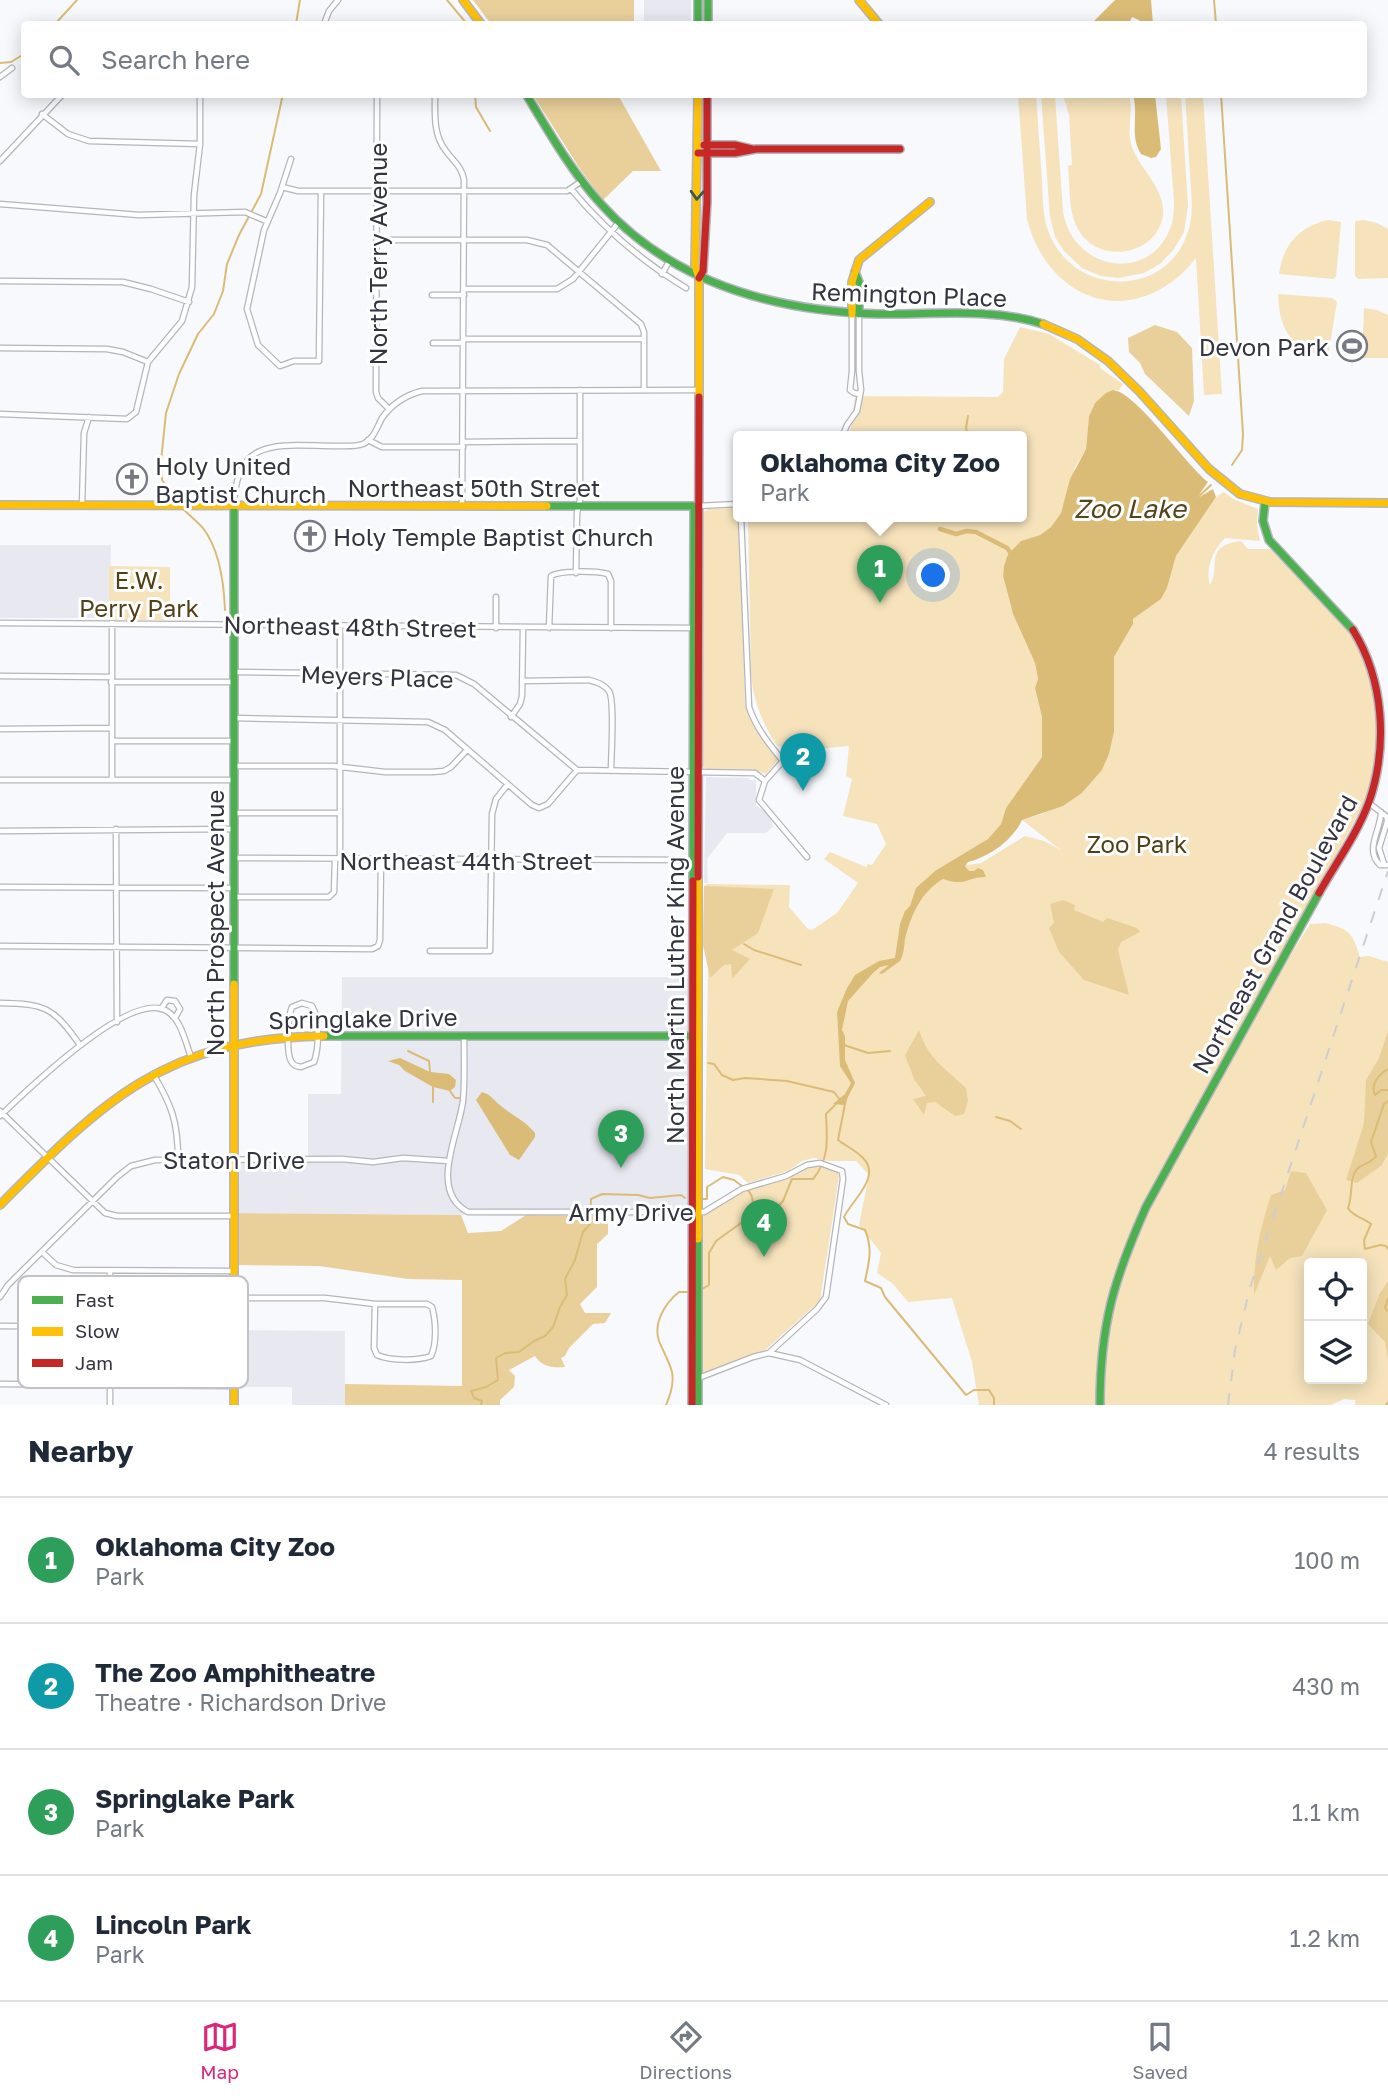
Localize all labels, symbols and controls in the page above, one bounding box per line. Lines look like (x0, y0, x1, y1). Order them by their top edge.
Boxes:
search box (21, 21, 1367, 98)
icon: search (45, 41, 83, 79)
text: Search here (101, 44, 250, 75)
street label: North Terry Avenue (363, 142, 392, 366)
one-way arrow (689, 189, 704, 200)
street label: Remington Place (811, 276, 1007, 312)
sports icon: Devon Park (1335, 329, 1369, 363)
place label: Devon Park (1199, 332, 1329, 361)
popup (733, 431, 1027, 522)
text: Oklahoma City Zoo (760, 447, 1000, 478)
place label: Holy United Baptist Church (155, 451, 326, 508)
church icon: Holy United Baptist Church (115, 462, 149, 496)
street label: Northeast 50th Street (348, 473, 600, 502)
text: Park (760, 478, 810, 506)
water label: Zoo Lake (1074, 493, 1188, 524)
church icon: Holy Temple Baptist Church (293, 519, 327, 553)
place label: Holy Temple Baptist Church (333, 522, 654, 551)
pin: 1 (857, 545, 903, 603)
your location (916, 558, 950, 592)
park label: E.W. Perry Park (79, 565, 199, 622)
street label: Northeast 48th Street (223, 609, 477, 643)
street label: Meyers Place (300, 659, 454, 693)
pin: 2 (780, 733, 826, 791)
street label: North Martin Luther King Avenue (660, 766, 689, 1144)
street label: North Prospect Avenue (200, 790, 229, 1056)
street label: Northeast Grand Boulevard (1185, 790, 1363, 1078)
park label: Zoo Park (1087, 829, 1187, 858)
street label: Northeast 44th Street (339, 846, 593, 875)
street label: Springlake Drive (268, 1002, 458, 1034)
pin: 3 (598, 1110, 644, 1168)
street label: Staton Drive (163, 1145, 305, 1174)
street label: Army Drive (568, 1197, 694, 1226)
pin: 4 (741, 1199, 787, 1257)
map controls (1304, 1258, 1367, 1384)
button: locate (1304, 1258, 1367, 1321)
legend (18, 1276, 248, 1388)
text: Fast (75, 1288, 114, 1311)
text: Slow (75, 1319, 120, 1342)
button: layers (1304, 1321, 1367, 1384)
text: Jam (75, 1351, 113, 1374)
text: Nearby (28, 1433, 133, 1469)
text: 4 results (1264, 1437, 1360, 1465)
text: Oklahoma City Zoo (95, 1531, 335, 1562)
text: 1 (45, 1546, 57, 1574)
text: 100 m (1294, 1546, 1360, 1574)
text: Park (95, 1562, 145, 1590)
text: The Zoo Amphitheatre (95, 1657, 375, 1688)
text: 2 (44, 1672, 58, 1700)
text: 430 m (1292, 1672, 1360, 1700)
text: Theatre · Richardson Drive (95, 1688, 386, 1716)
text: Springlake Park (95, 1783, 295, 1814)
text: 3 (44, 1798, 58, 1826)
text: 1.1 km (1292, 1798, 1360, 1826)
text: Park (95, 1814, 145, 1842)
text: Lincoln Park (95, 1909, 252, 1940)
text: 4 (44, 1924, 58, 1952)
text: 1.2 km (1290, 1924, 1360, 1952)
text: Park (95, 1940, 145, 1968)
tab: Map (200, 2018, 239, 2083)
tab: Directions (639, 2018, 732, 2083)
tab: Saved (1132, 2018, 1188, 2083)

